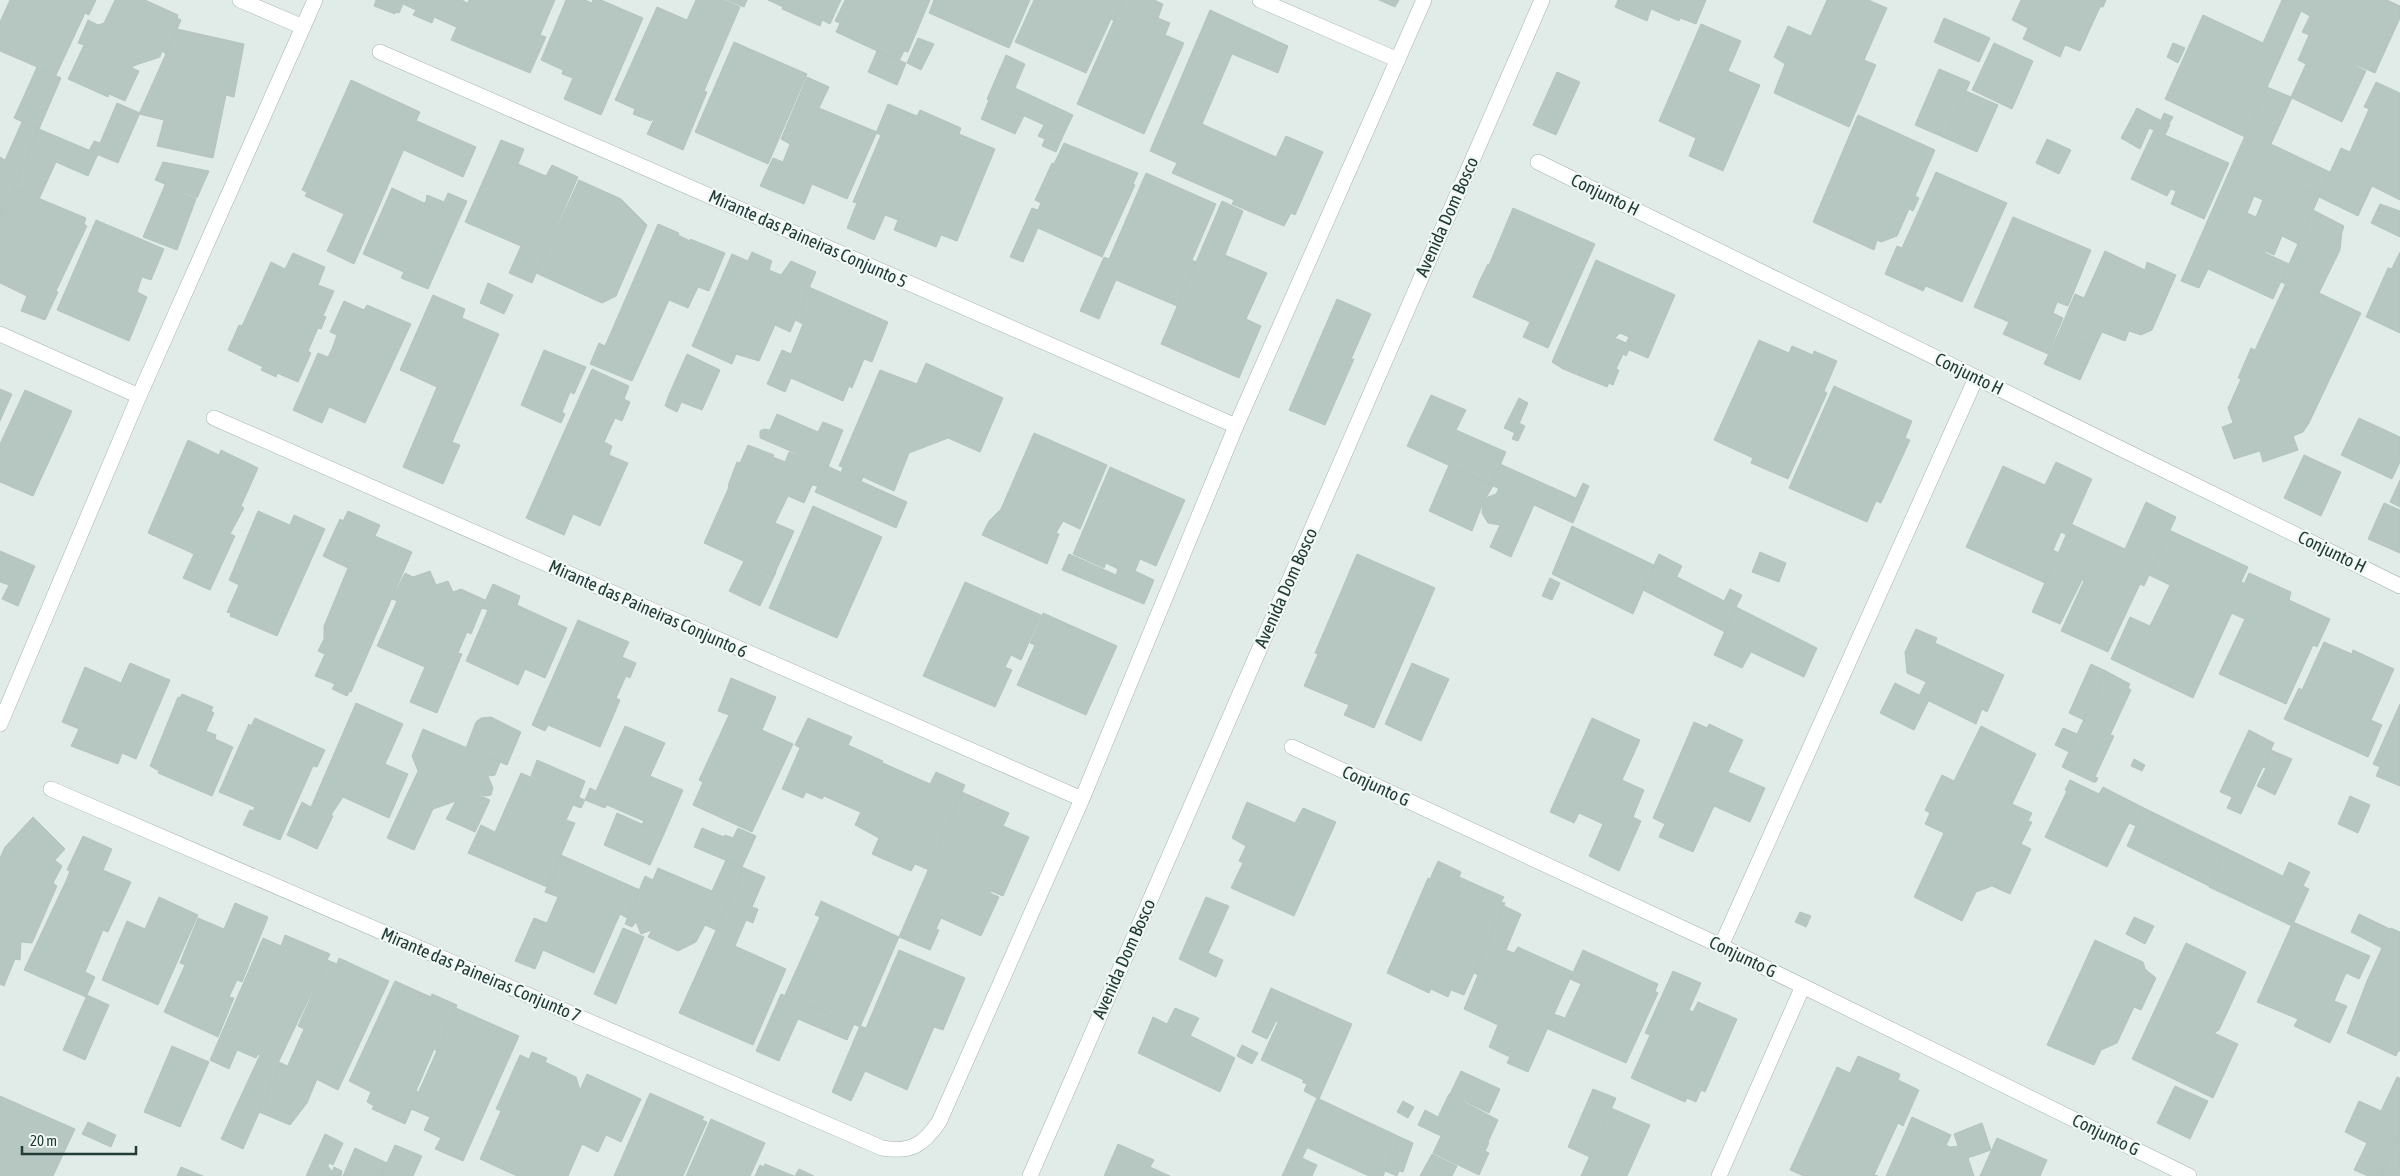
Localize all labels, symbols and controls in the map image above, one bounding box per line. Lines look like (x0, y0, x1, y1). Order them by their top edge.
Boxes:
street label: Avenida Dom Bosco (1411, 154, 1482, 280)
street label: Conjunto H (1568, 169, 1643, 220)
street label: Mirante das Paineiras Conjunto 5 (706, 185, 911, 292)
street label: Conjunto H (1932, 348, 2007, 399)
street label: Avenida Dom Bosco (1250, 525, 1321, 651)
street label: Conjunto H (2295, 526, 2370, 577)
street label: Mirante das Paineiras Conjunto 6 (546, 555, 751, 662)
street label: Conjunto G (1339, 761, 1413, 810)
street label: Avenida Dom Bosco (1088, 896, 1159, 1022)
street label: Mirante das Paineiras Conjunto 7 (378, 923, 584, 1026)
street label: Conjunto G (1706, 931, 1780, 982)
street label: Conjunto G (2069, 1109, 2143, 1160)
scale bar (22, 1124, 136, 1156)
text: 20 m (30, 1132, 57, 1149)

